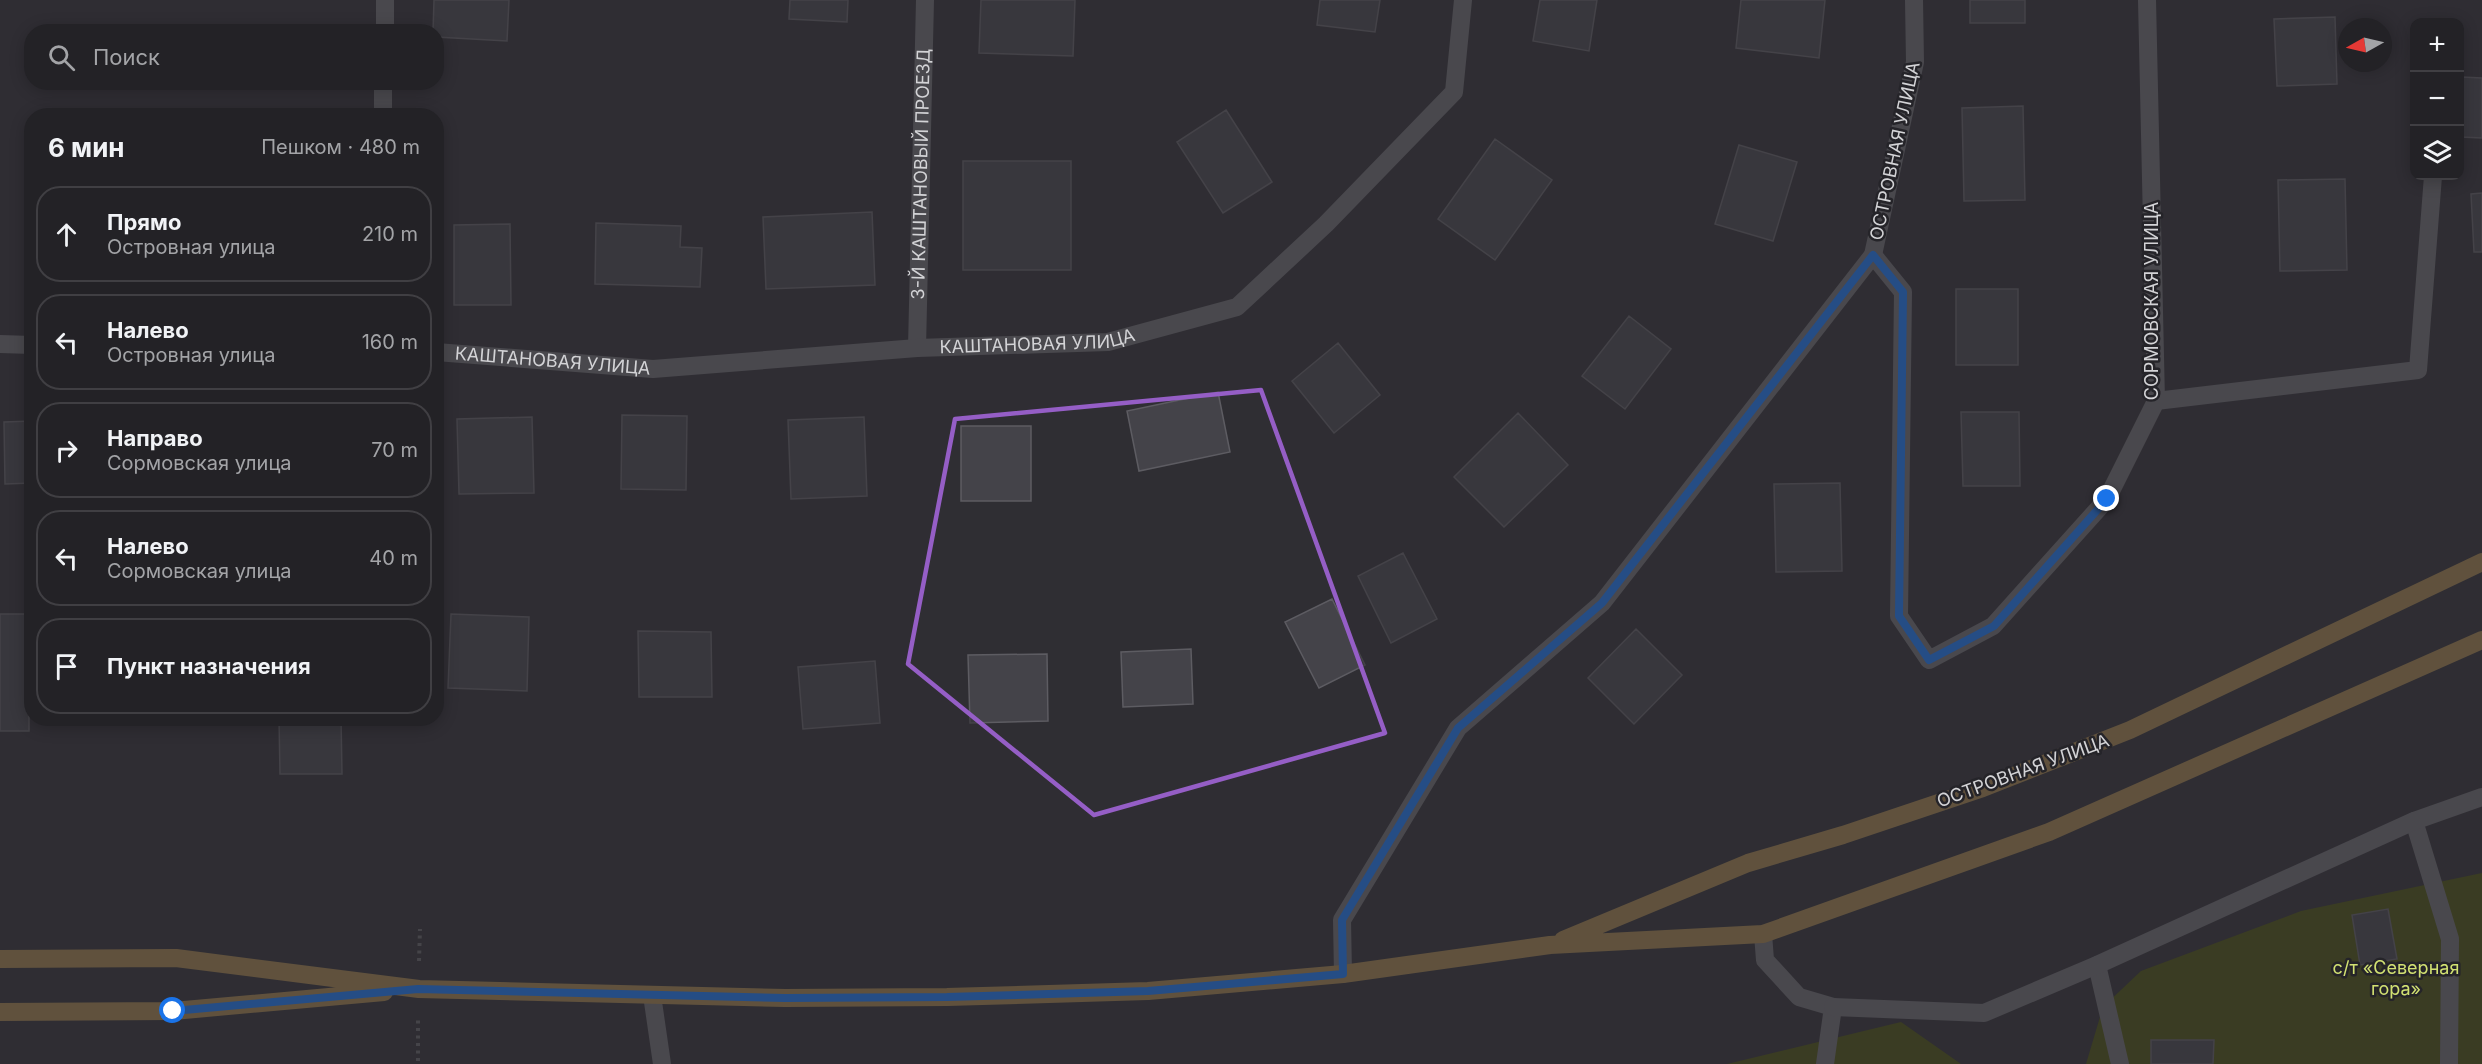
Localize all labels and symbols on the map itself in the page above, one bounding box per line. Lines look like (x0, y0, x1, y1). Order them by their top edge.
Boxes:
north arrow (2338, 18, 2392, 72)
street label: 3-Й КАШТАНОВЫЙ ПРОЕЗД (907, 48, 934, 300)
street label: ОСТРОВНАЯ УЛИЦА (1865, 60, 1924, 242)
street label: СОРМОВСКАЯ УЛИЦА (2141, 202, 2162, 400)
street label: КАШТАНОВАЯ УЛИЦА (939, 324, 1137, 357)
street label: КАШТАНОВАЯ УЛИЦА (454, 343, 651, 379)
route end (2093, 485, 2119, 511)
street label: ОСТРОВНАЯ УЛИЦА (1934, 730, 2112, 811)
park label: с/т «Северная гора» (2333, 957, 2459, 999)
route start (159, 997, 185, 1023)

